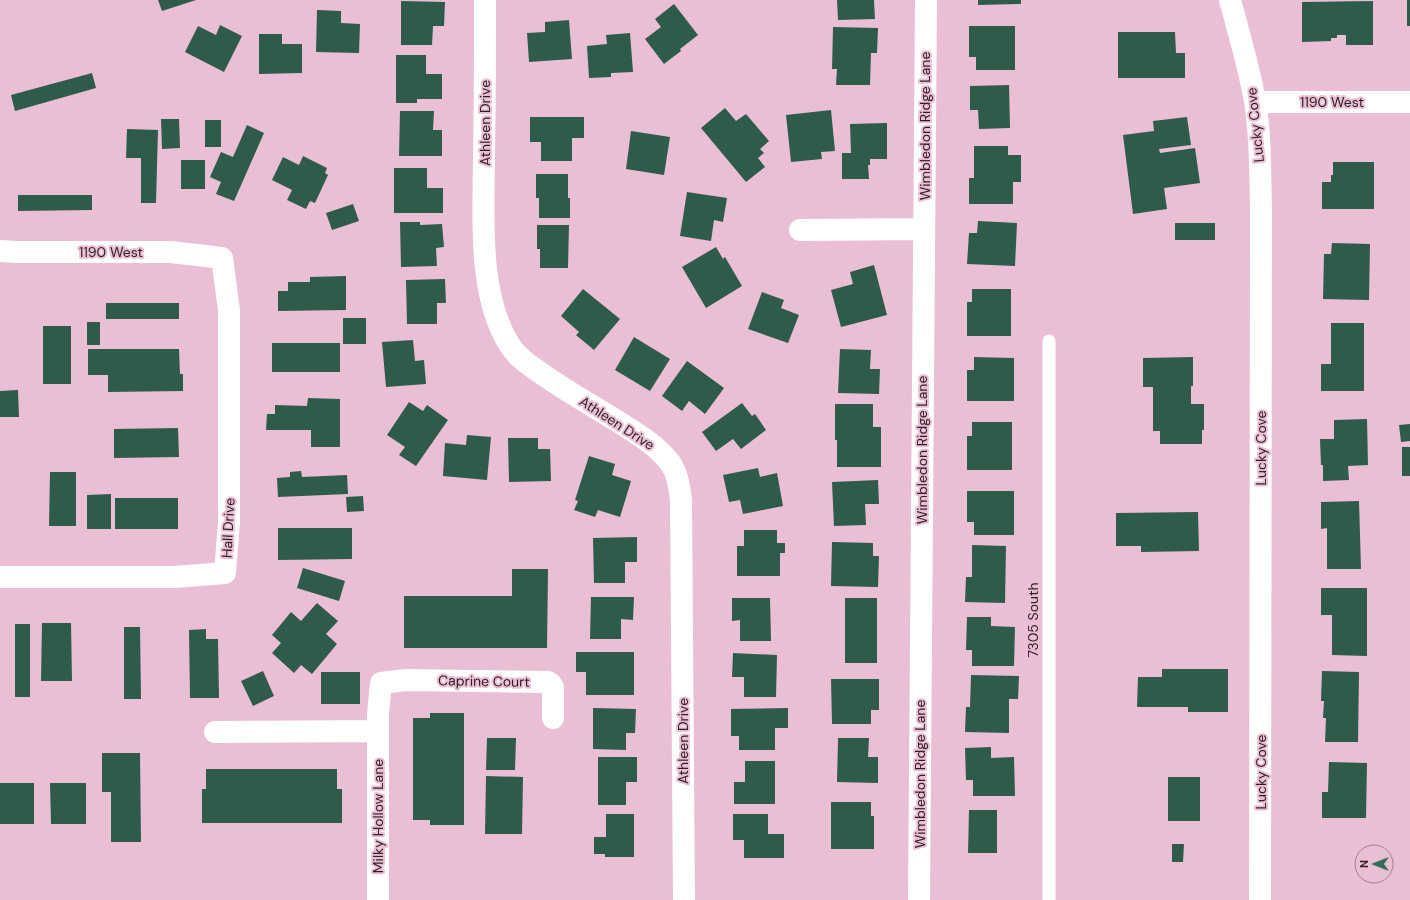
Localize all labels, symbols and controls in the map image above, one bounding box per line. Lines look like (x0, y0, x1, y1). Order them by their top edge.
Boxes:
street label: Wimbledon Ridge Lane (916, 52, 934, 200)
street label: Athleen Drive (476, 80, 494, 166)
street label: Lucky Cove (1242, 87, 1268, 163)
street label: 1190 West (1300, 93, 1364, 111)
street label: 1190 West (79, 243, 143, 261)
street label: Wimbledon Ridge Lane (913, 376, 931, 524)
street label: Athleen Drive (576, 392, 658, 454)
street label: Lucky Cove (1252, 410, 1270, 485)
street label: Hall Drive (217, 497, 239, 559)
street label: 7305 South (1024, 582, 1042, 658)
street label: Caprine Court (438, 671, 530, 691)
street label: Athleen Drive (674, 698, 692, 784)
street label: Wimbledon Ridge Lane (911, 700, 929, 848)
street label: Lucky Cove (1252, 734, 1270, 809)
street label: Milky Hollow Lane (369, 759, 387, 873)
north arrow (1354, 844, 1394, 884)
text: N (1357, 860, 1371, 868)

